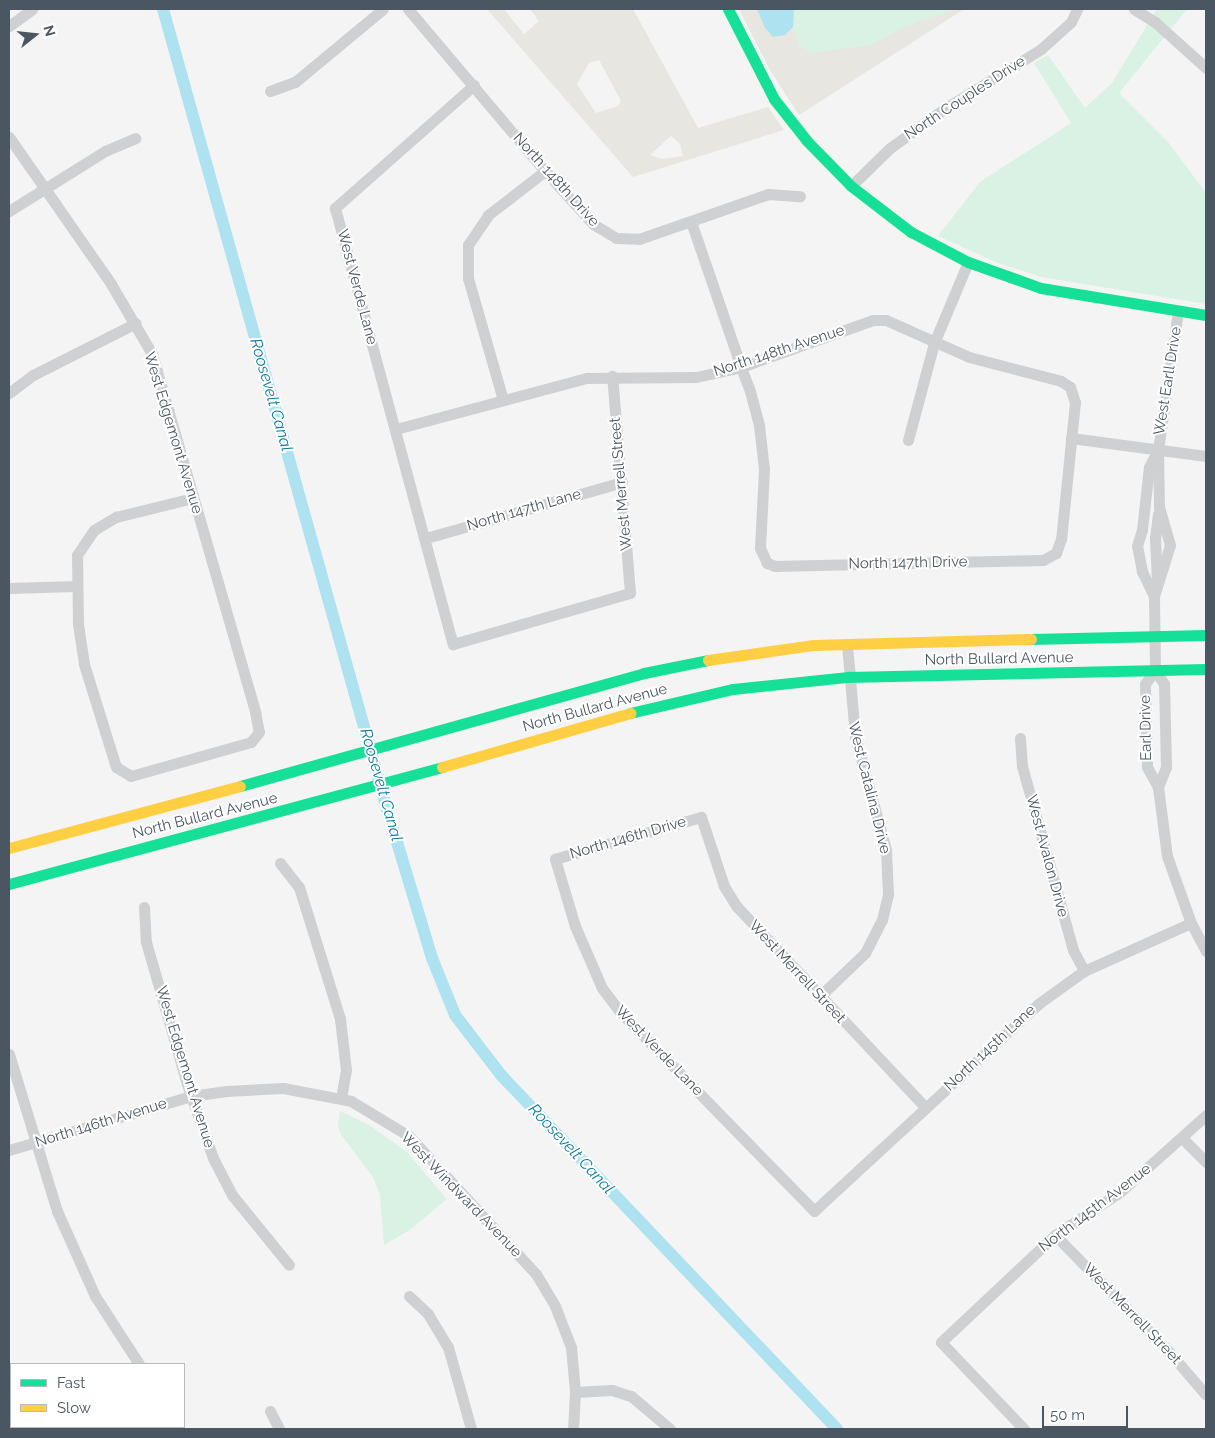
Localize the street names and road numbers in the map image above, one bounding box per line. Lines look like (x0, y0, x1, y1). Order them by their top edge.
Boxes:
street label: North Couples Drive (901, 52, 1029, 144)
street label: North 148th Drive (509, 129, 603, 231)
street label: West Verde Lane (333, 227, 381, 347)
street label: North 148th Avenue (711, 321, 847, 381)
street label: West Earll Drive (1151, 325, 1185, 437)
street label: West Edgemont Avenue (140, 350, 206, 516)
street label: West Merrell Street (606, 416, 636, 552)
street label: North 147th Lane (465, 485, 583, 535)
street label: North 147th Drive (848, 553, 968, 573)
street label: North Bullard Avenue (924, 649, 1074, 669)
street label: North Bullard Avenue (521, 680, 669, 736)
street label: Earl Drive (1136, 695, 1156, 761)
street label: West Catalina Drive (844, 720, 894, 856)
street label: North Bullard Avenue (130, 789, 280, 843)
street label: West Avalon Drive (1022, 793, 1072, 919)
street label: North 146th Drive (568, 813, 688, 863)
street label: West Merrell Street (745, 917, 849, 1027)
street label: West Edgemont Avenue (152, 984, 218, 1150)
street label: North 145th Lane (941, 1001, 1039, 1095)
street label: West Verde Lane (611, 1002, 707, 1100)
street label: North 146th Avenue (33, 1094, 169, 1152)
street label: West Windward Avenue (396, 1128, 526, 1262)
street label: North 145th Avenue (1035, 1160, 1155, 1256)
street label: West Merrell Street (1079, 1260, 1185, 1368)

